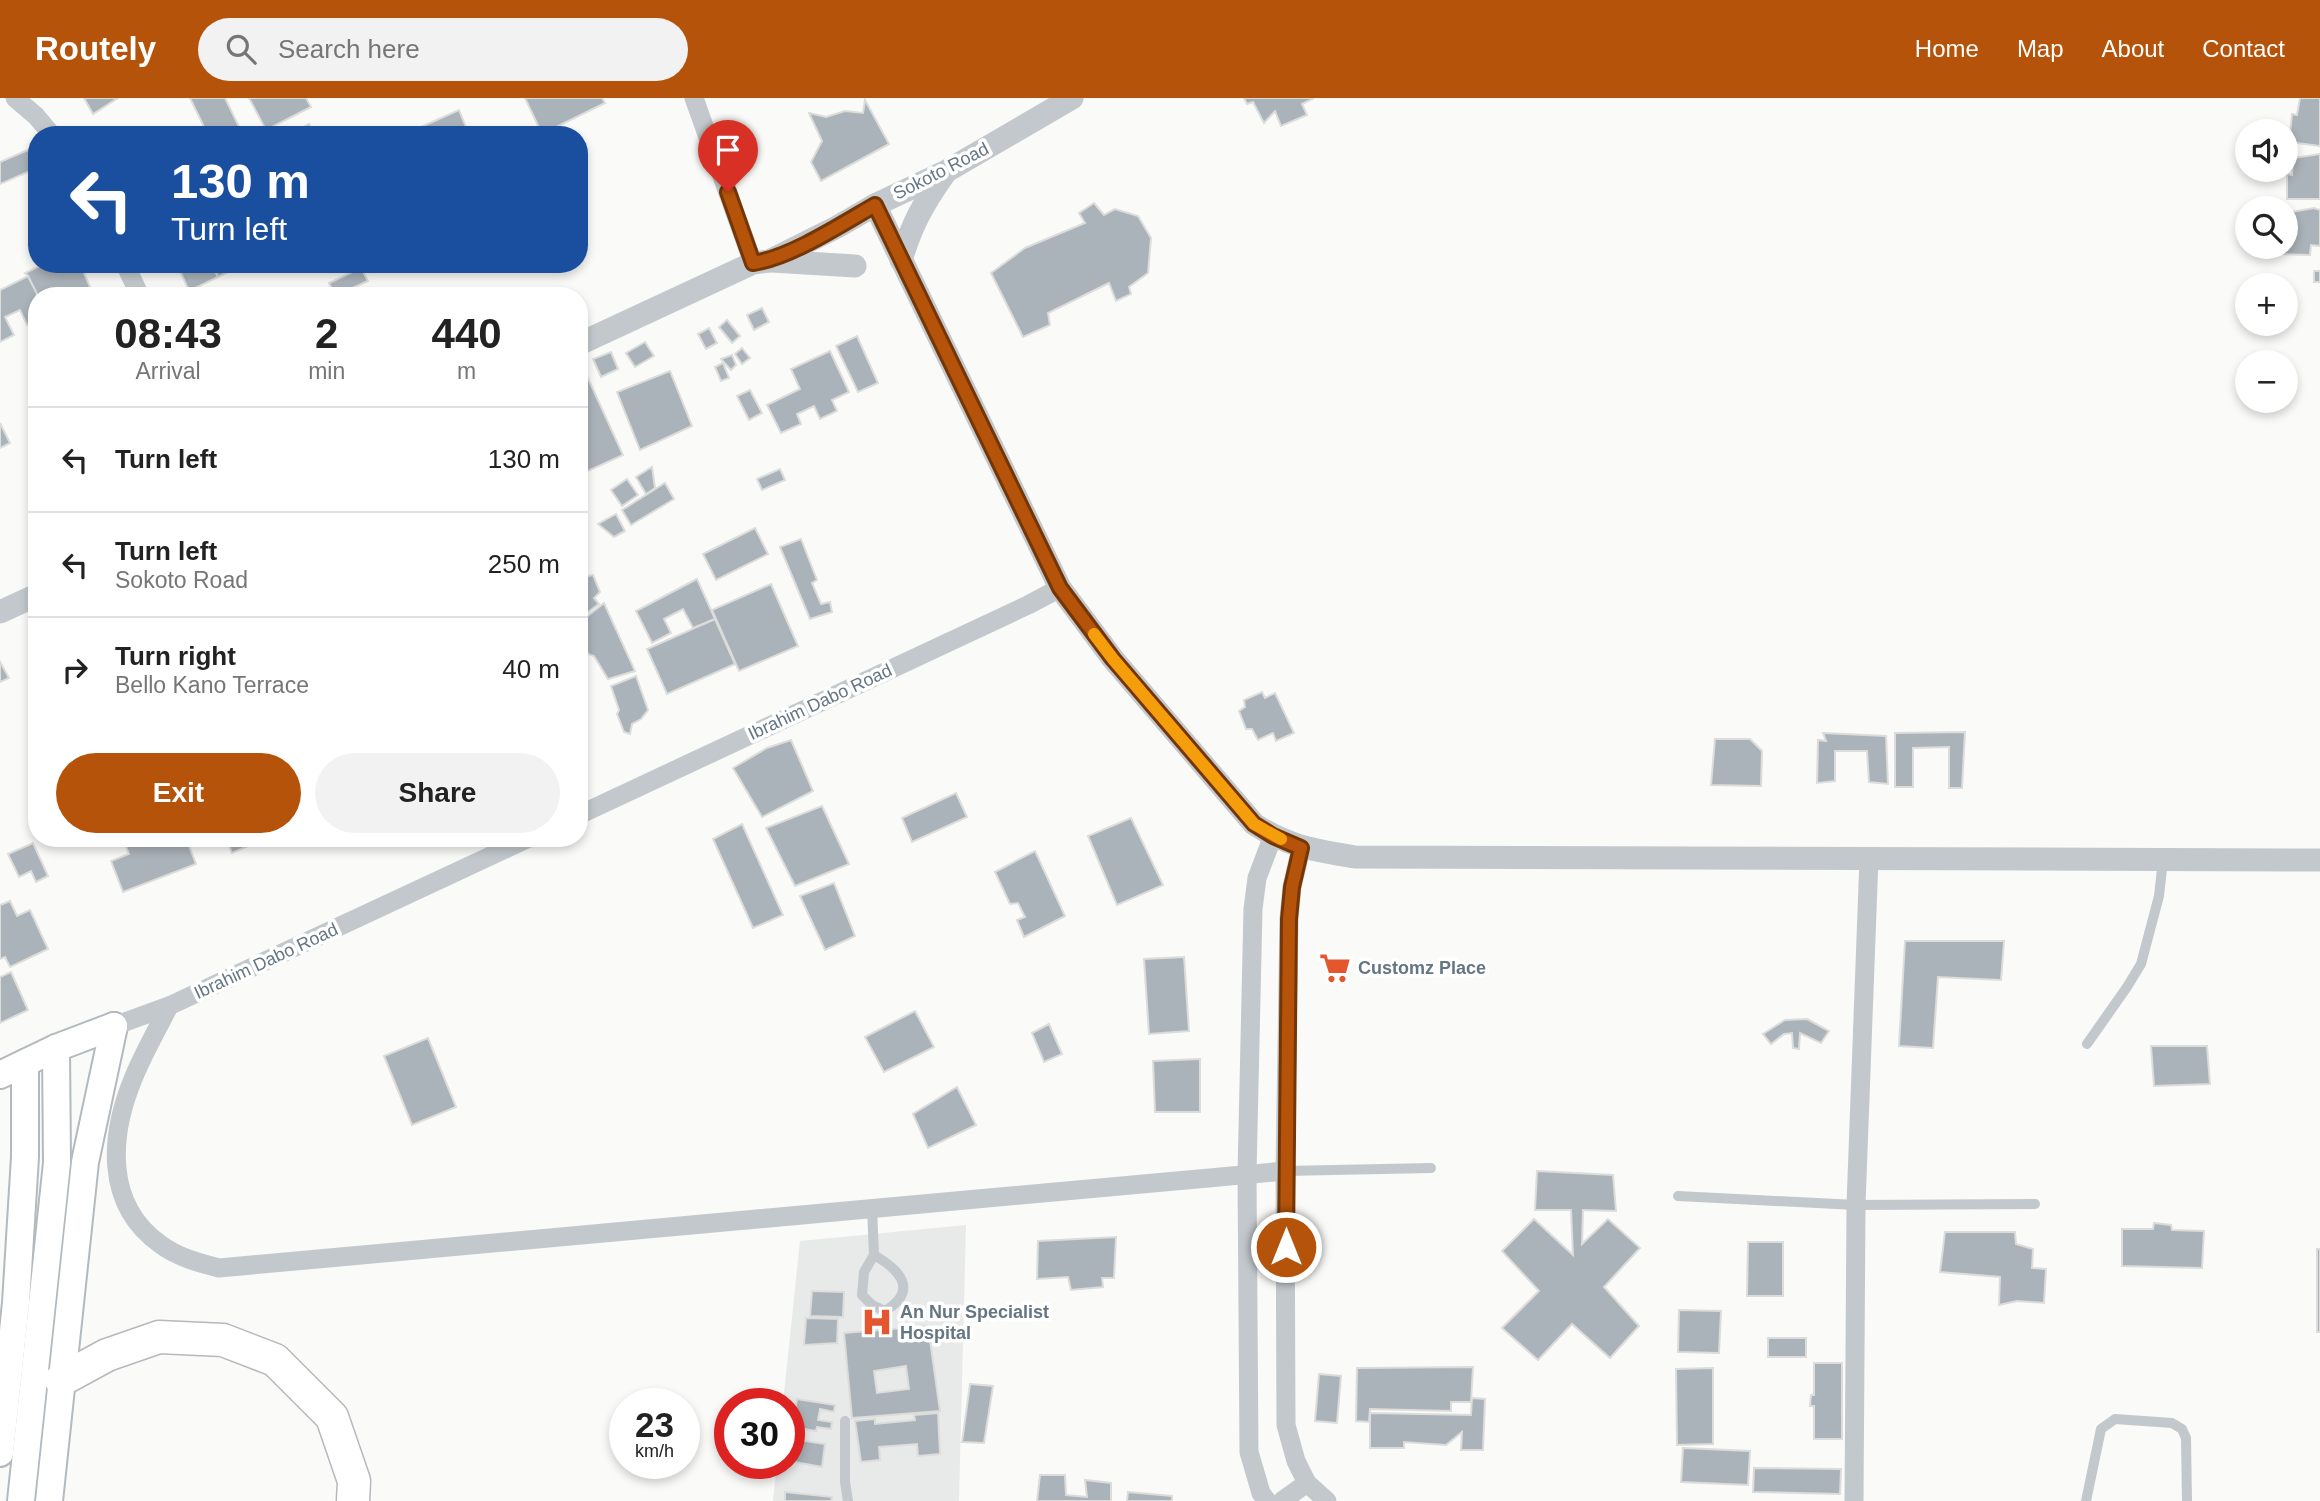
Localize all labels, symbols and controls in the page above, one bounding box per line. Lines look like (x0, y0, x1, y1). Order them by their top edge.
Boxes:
search box (198, 18, 688, 81)
text: Routely (35, 30, 156, 67)
icon: search (222, 30, 260, 68)
text: Search here (278, 34, 420, 64)
text: Home (1915, 35, 1979, 62)
text: Map (2017, 35, 2064, 62)
text: About (2102, 35, 2164, 62)
text: Contact (2202, 35, 2285, 62)
map controls (2235, 119, 2298, 413)
button: sound (2235, 119, 2298, 182)
pin (698, 120, 758, 192)
icon: arrive (709, 131, 747, 169)
street label: Sokoto Road (890, 138, 992, 204)
icon: left (56, 154, 147, 245)
text: 130 m (171, 154, 310, 208)
button: search (2235, 196, 2298, 259)
text: Turn left (171, 211, 287, 247)
button: + (2235, 273, 2298, 336)
text: 08:43 (114, 310, 222, 357)
text: 2 (315, 310, 338, 357)
text: 440 (432, 310, 502, 357)
button: − (2235, 350, 2298, 413)
text: Arrival (135, 358, 201, 384)
text: min (308, 358, 345, 384)
text: m (457, 358, 476, 384)
icon: left (56, 441, 94, 479)
text: Turn left (115, 444, 217, 474)
text: 130 m (488, 444, 560, 474)
text: Turn left (115, 536, 217, 566)
icon: left (56, 546, 94, 584)
text: 250 m (488, 549, 560, 579)
text: Sokoto Road (115, 567, 248, 593)
text: Turn right (115, 641, 236, 671)
icon: right (56, 651, 94, 689)
text: 40 m (502, 654, 560, 684)
street label: Ibrahim Dabo Road (745, 660, 895, 744)
text: Bello Kano Terrace (115, 672, 309, 698)
button: Exit (56, 753, 301, 833)
button: Share (315, 753, 560, 833)
street label: Ibrahim Dabo Road (191, 919, 341, 1003)
supermarket icon: Customz Place (1318, 951, 1352, 985)
place label: Customz Place (1358, 958, 1486, 978)
position arrow (1249, 1210, 1323, 1284)
place label: An Nur Specialist Hospital (900, 1302, 1049, 1343)
hospital icon: An Nur Specialist Hospital (860, 1305, 894, 1339)
speed limit sign: 30 (714, 1388, 805, 1479)
text: 23 (635, 1405, 674, 1444)
text: km/h (635, 1441, 674, 1461)

